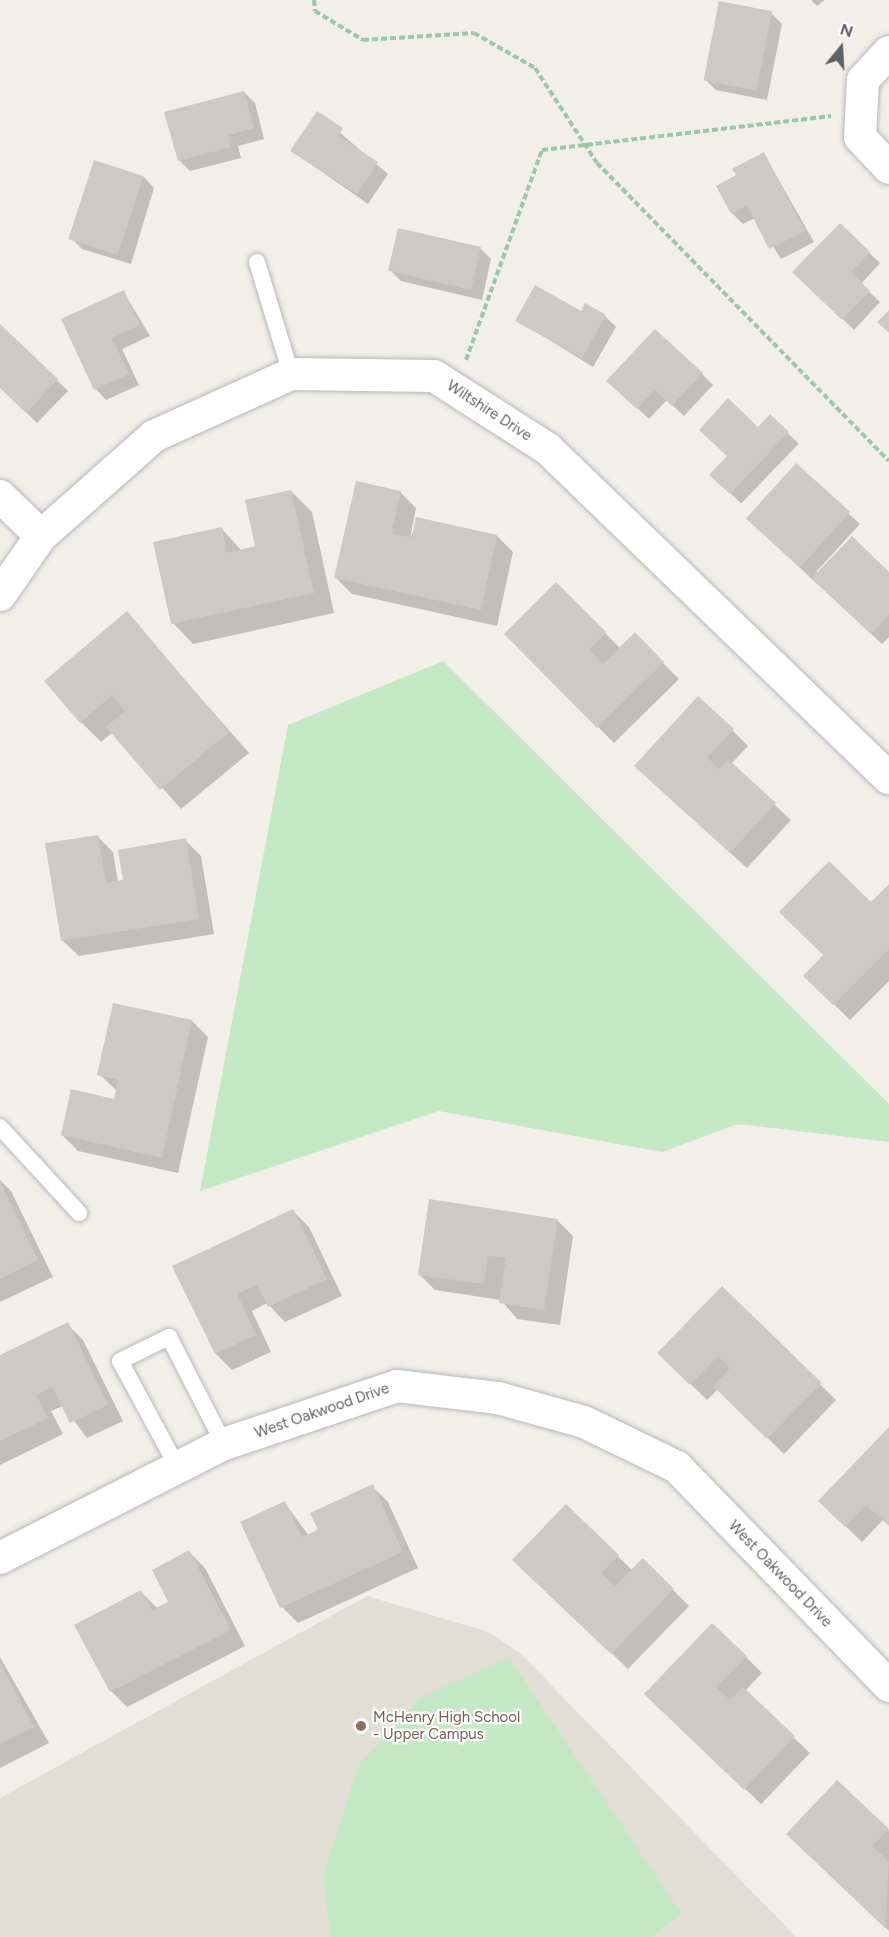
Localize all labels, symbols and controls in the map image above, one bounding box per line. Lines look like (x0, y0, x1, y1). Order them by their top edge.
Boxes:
north arrow (811, 18, 871, 78)
text: N (838, 19, 856, 41)
street label: Wiltshire Drive (443, 377, 535, 445)
street label: West Oakwood Drive (252, 1380, 392, 1442)
street label: West Oakwood Drive (725, 1517, 835, 1631)
place label: McHenry High School - Upper Campus (373, 1708, 520, 1743)
marker: McHenry High School - Upper Campus (354, 1719, 368, 1733)

